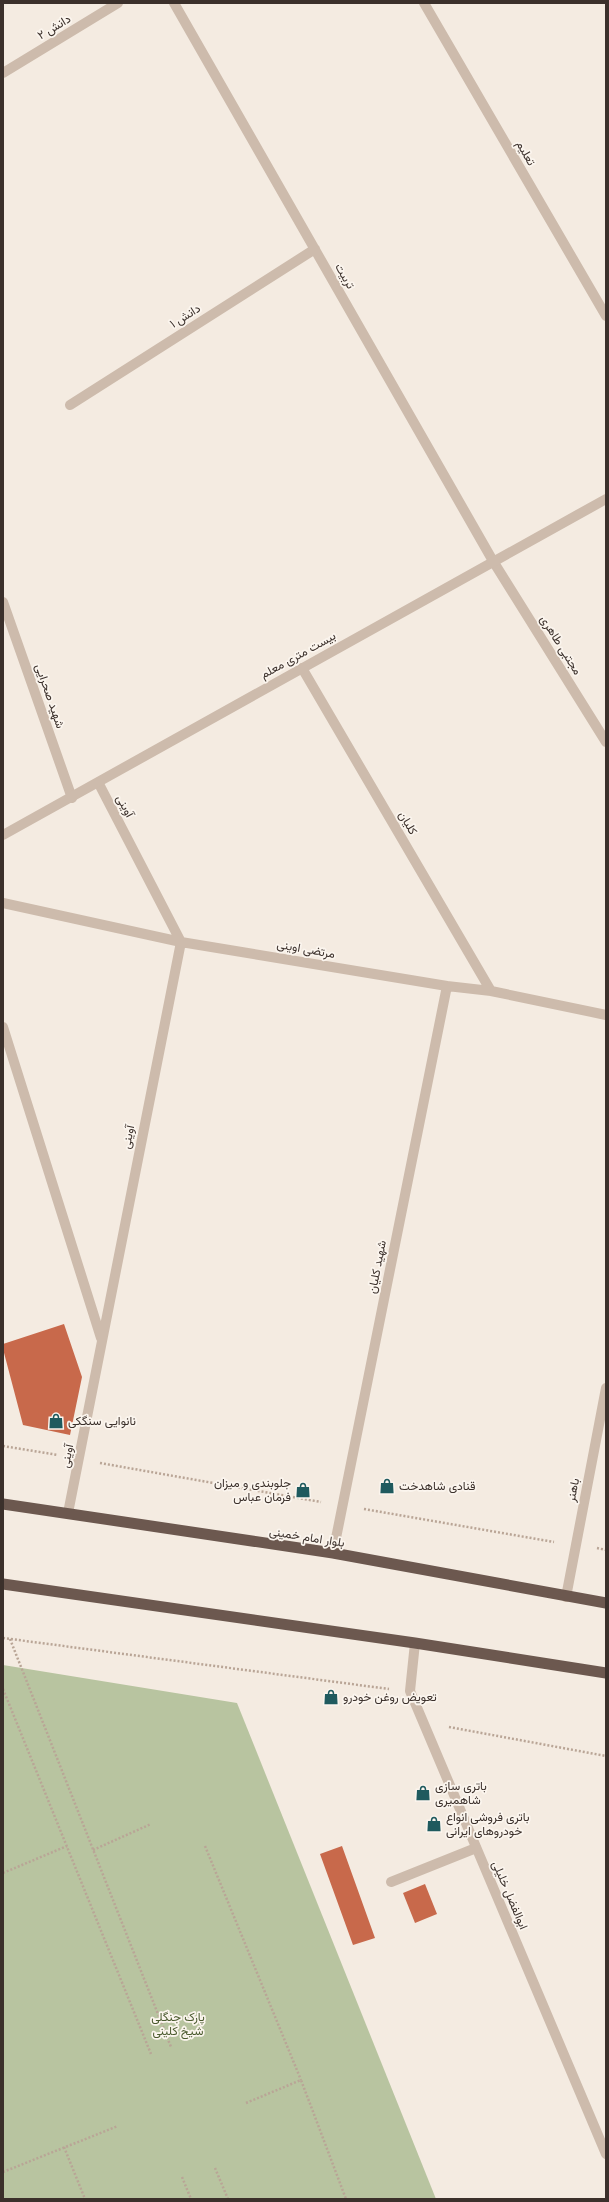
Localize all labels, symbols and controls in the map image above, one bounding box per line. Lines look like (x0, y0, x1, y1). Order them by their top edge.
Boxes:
street label: دانش ۲ (34, 11, 74, 43)
street label: تعلیم (512, 138, 540, 169)
street label: تربیت (331, 260, 359, 292)
street label: دانش ۱ (167, 300, 204, 332)
street label: مجتبی طاهری (536, 612, 586, 678)
street label: بیست متری معلم (257, 628, 339, 682)
street label: شهید صحرایی (31, 662, 69, 730)
street label: آوینی (112, 792, 138, 821)
street label: کلیان (396, 808, 421, 837)
street label: مرتضی اوینی (276, 936, 336, 962)
street label: آوینی (118, 1123, 138, 1150)
street label: شهید کلیان (364, 1239, 390, 1295)
shop icon: نانوایی سنگکی (47, 1412, 65, 1430)
place label: نانوایی سنگکی (68, 1413, 136, 1429)
street label: آوینی (57, 1442, 77, 1469)
place label: جلوبندی و میزان فرمان عباس (214, 1475, 291, 1505)
shop icon: قنادی شاهدخت (378, 1477, 396, 1495)
street label: باهنر (563, 1477, 583, 1504)
place label: قنادی شاهدخت (399, 1478, 476, 1494)
shop icon: جلوبندی و میزان فرمان عباس (294, 1481, 312, 1499)
street label: بلوار امام خمینی (268, 1523, 346, 1551)
shop icon: تعویض روغن خودرو (322, 1688, 340, 1706)
place label: تعویض روغن خودرو (343, 1689, 437, 1705)
place label: باتری سازی شاهمیری (435, 1778, 487, 1808)
shop icon: باتری سازی شاهمیری (414, 1784, 432, 1802)
place label: باتری فروشی انواع خودروهای ایرانی (446, 1809, 529, 1839)
shop icon: باتری فروشی انواع خودروهای ایرانی (425, 1815, 443, 1833)
street label: ابوالفضل خلیلی (488, 1858, 532, 1932)
park label: پارک جنگلی شیخ کلینی (151, 2009, 205, 2040)

